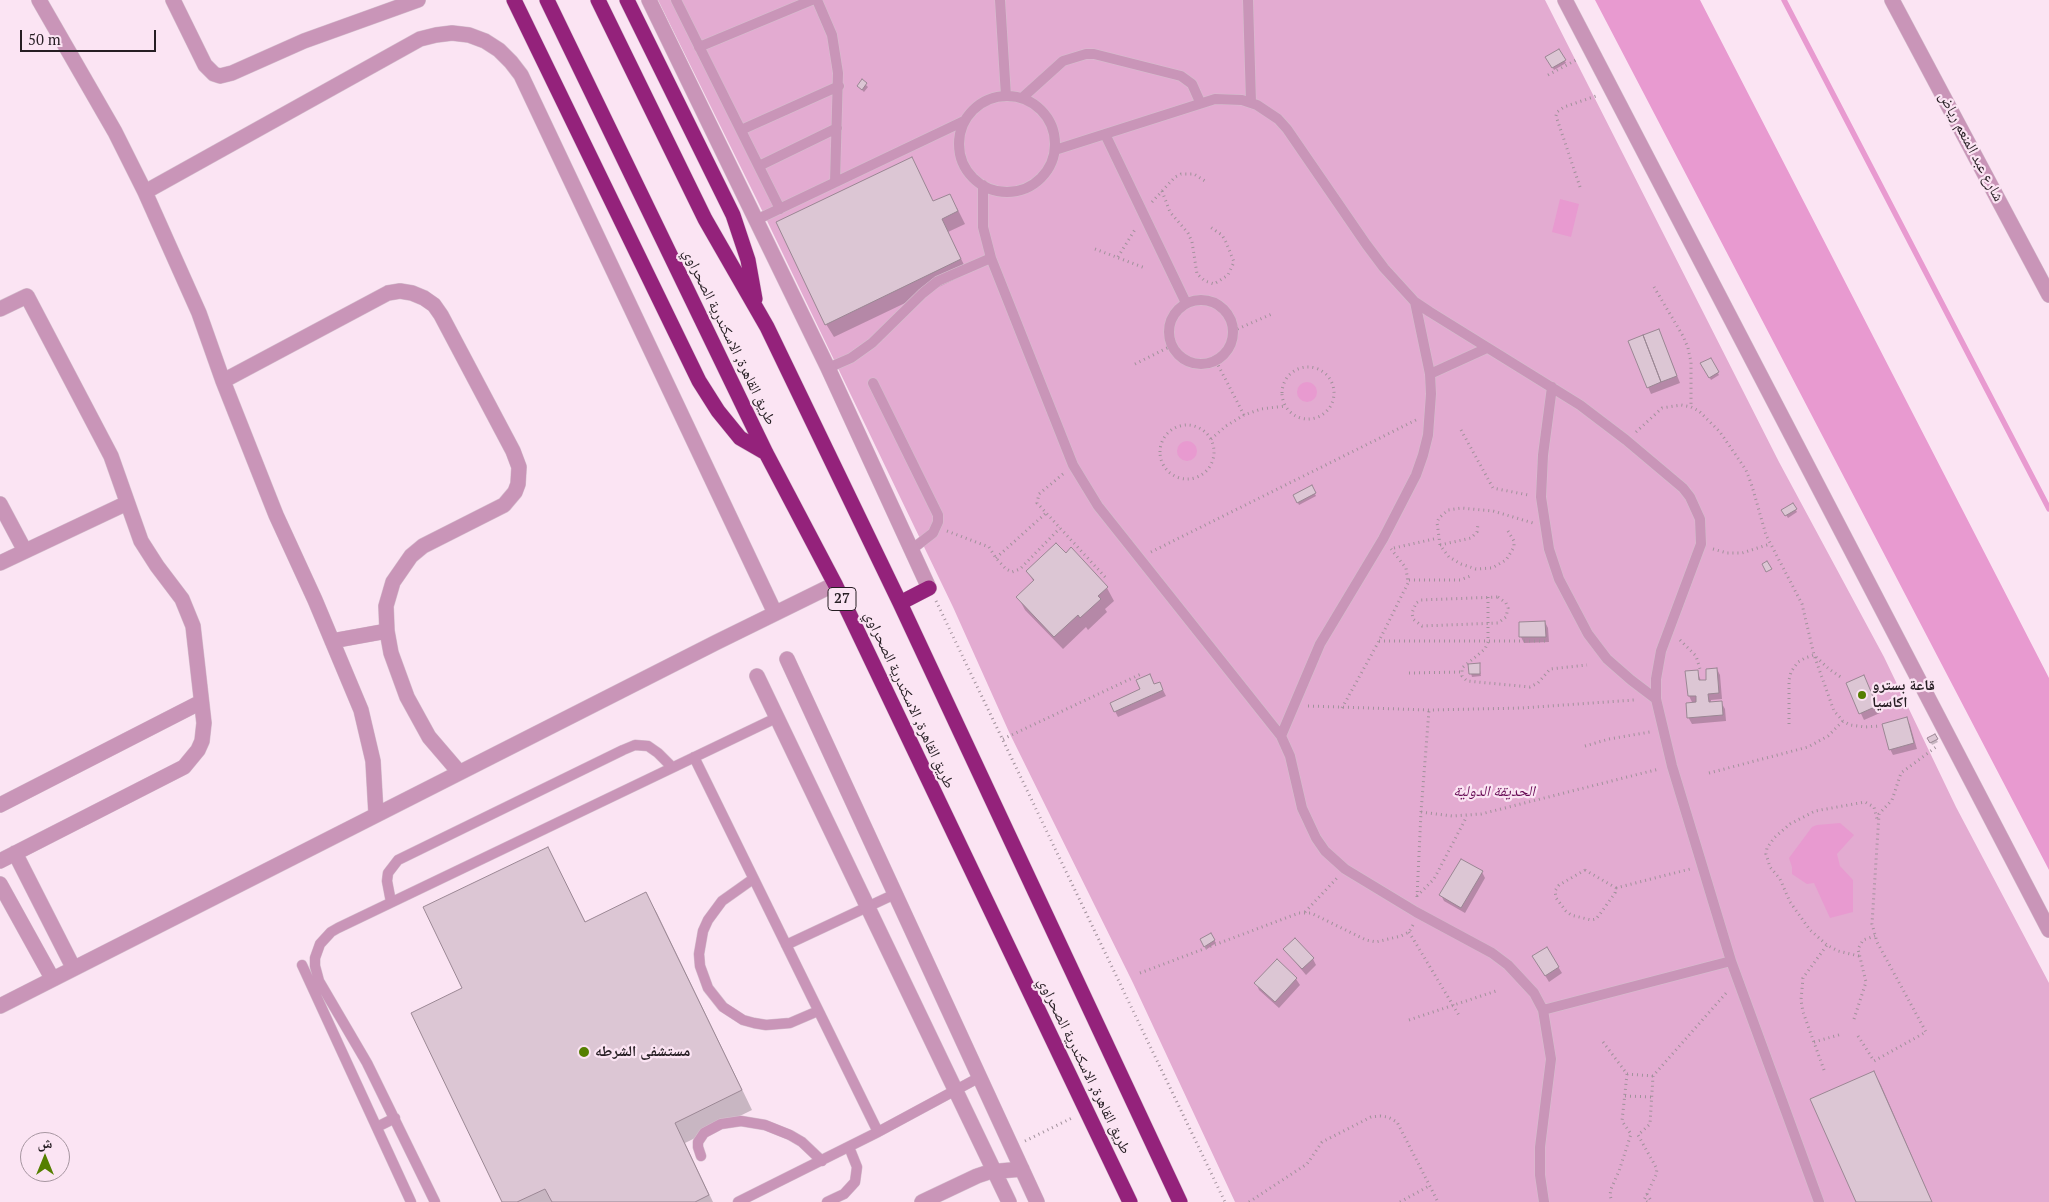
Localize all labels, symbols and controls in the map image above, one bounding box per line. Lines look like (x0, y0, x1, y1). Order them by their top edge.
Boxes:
scale bar (22, 20, 159, 52)
text: 50 m (28, 29, 61, 49)
street label: شارع عبد المنعم رياض (1935, 89, 2007, 205)
street label: طريق القاهرة, الاسكندرية الصحراوي (678, 246, 780, 428)
road number: 27 (828, 588, 856, 610)
street label: طريق القاهرة, الاسكندرية الصحراوي (860, 608, 958, 792)
place label: قاعة بسترو اكاسيا (1872, 677, 1935, 712)
marker: قاعة بسترو اكاسيا (1856, 689, 1868, 701)
park label: الحديقة الدولية (1453, 783, 1535, 801)
street label: طريق القاهرة, الاسكندرية الصحراوي (1033, 975, 1135, 1157)
place label: مستشفى الشرطه (595, 1043, 690, 1061)
marker: مستشفى الشرطه (577, 1045, 591, 1059)
north arrow (20, 1132, 70, 1182)
text: ش (38, 1133, 52, 1152)

